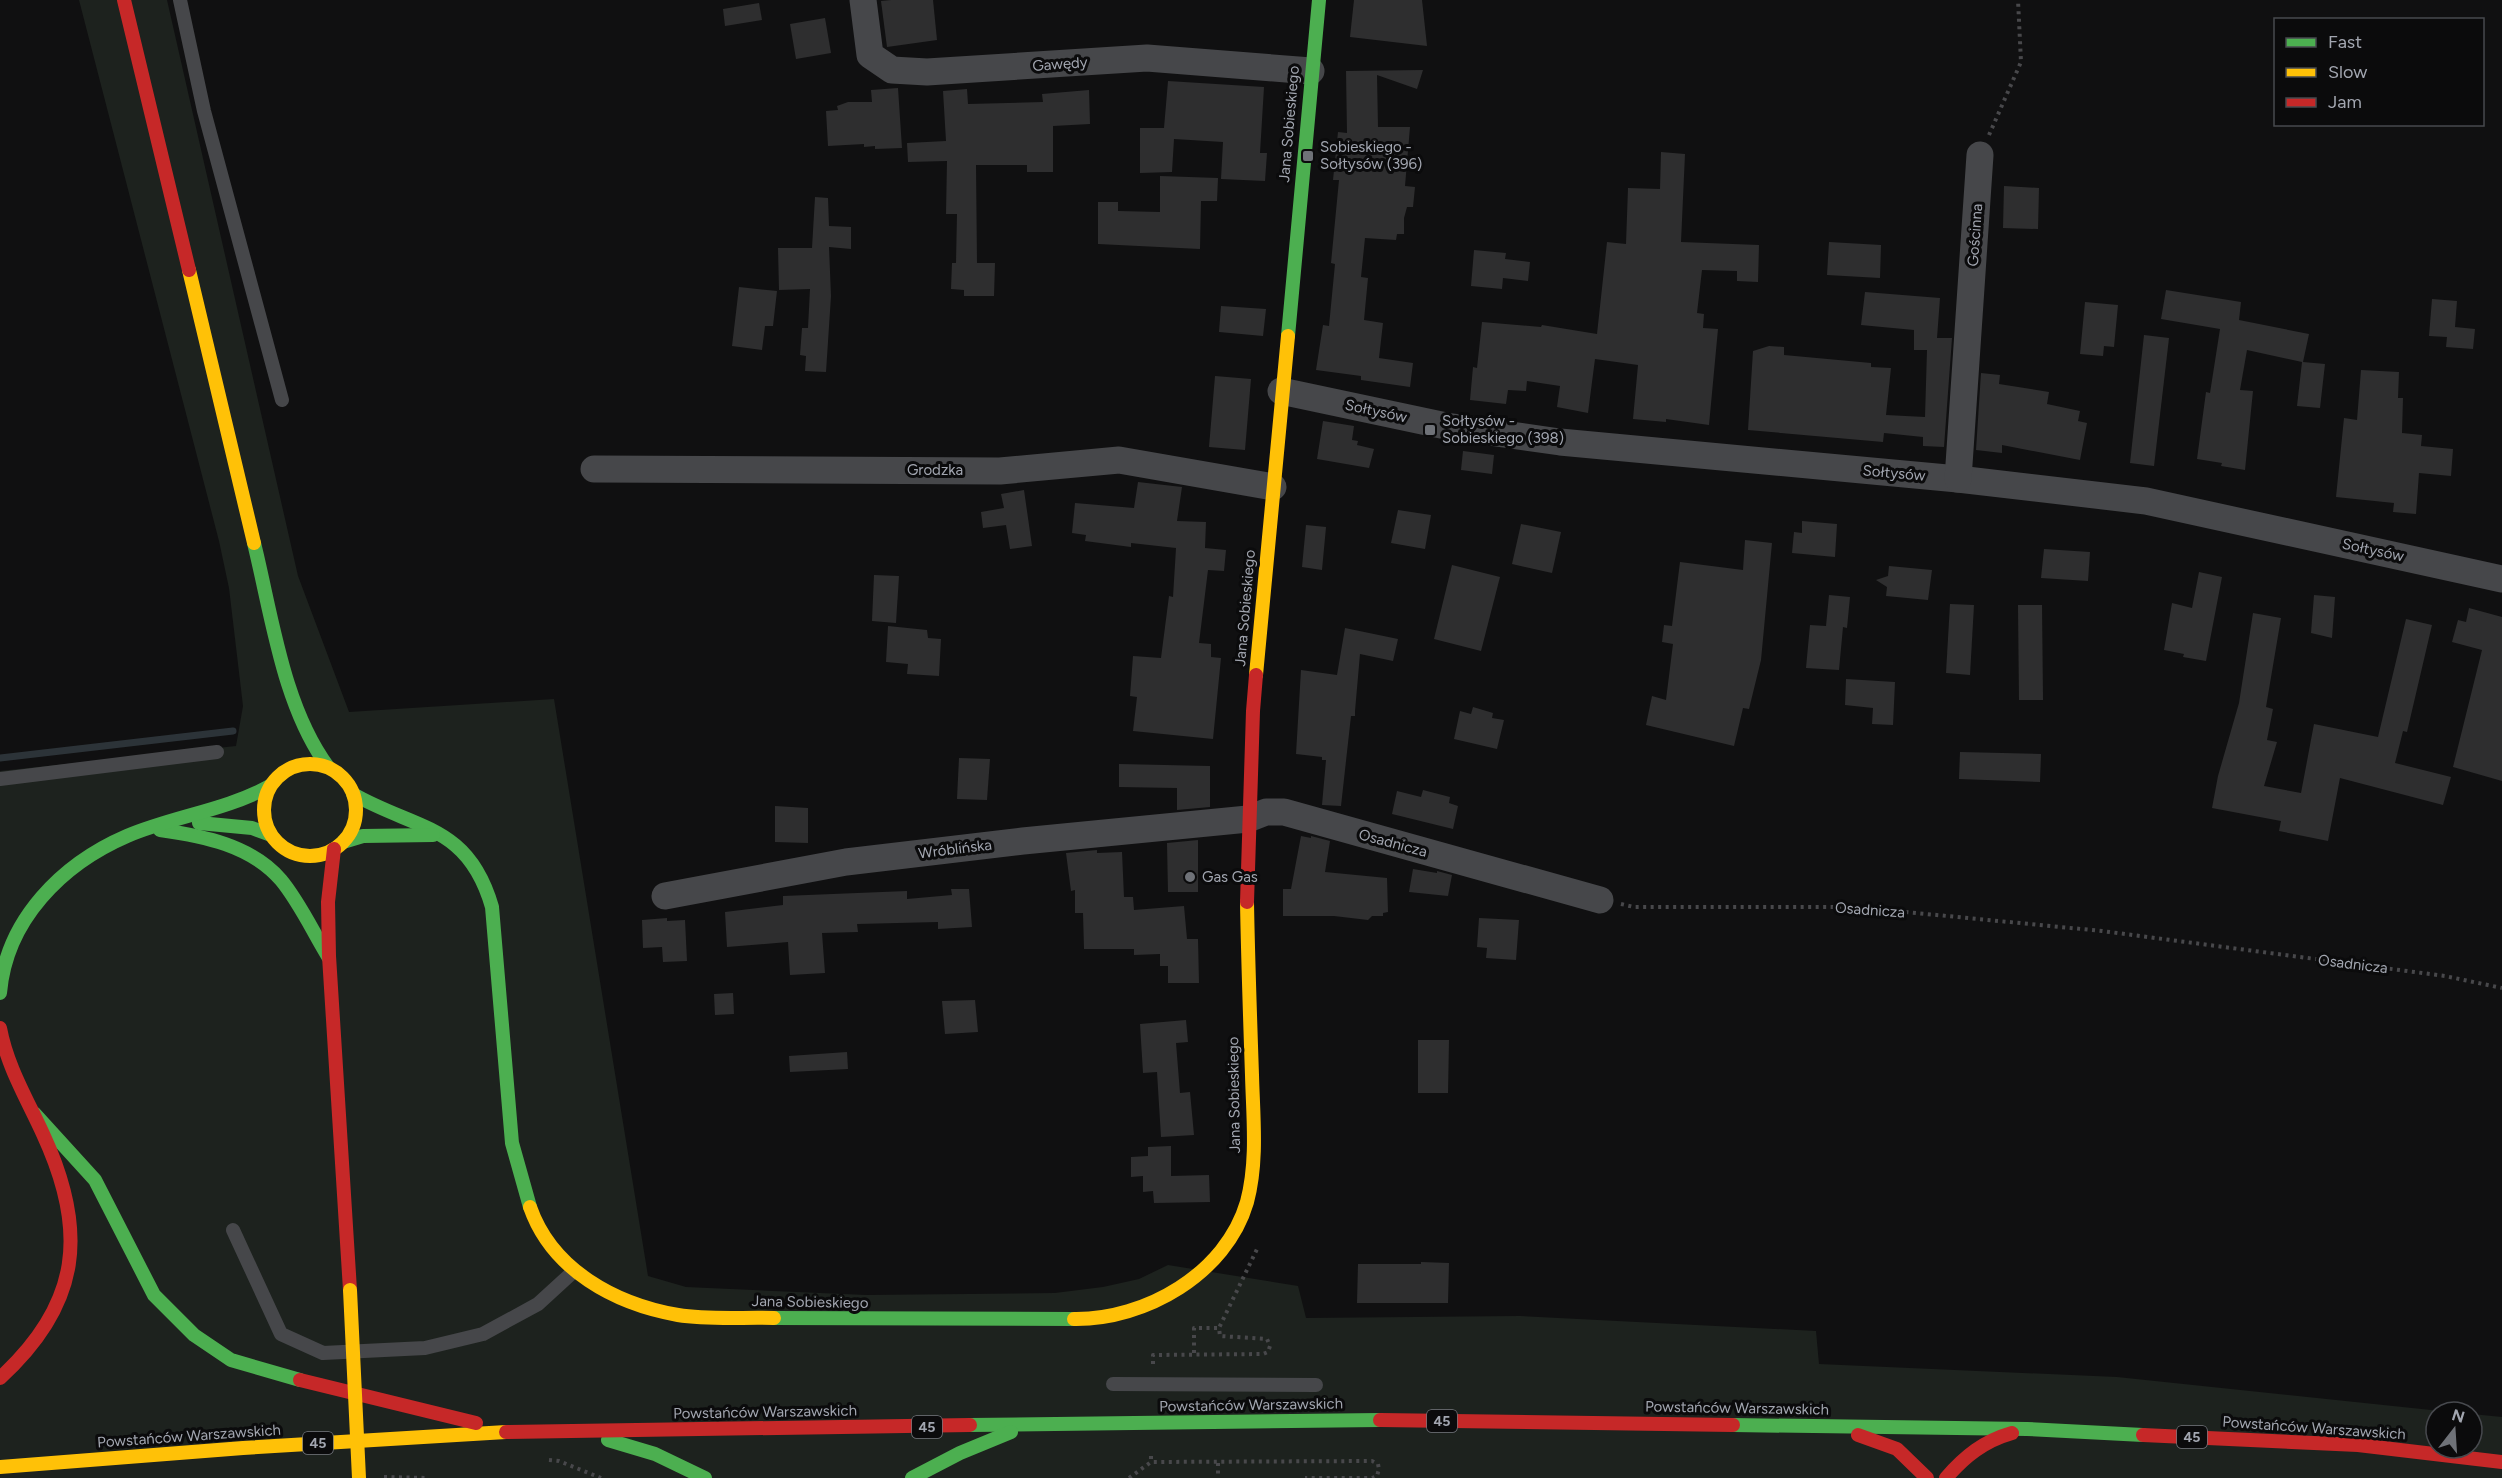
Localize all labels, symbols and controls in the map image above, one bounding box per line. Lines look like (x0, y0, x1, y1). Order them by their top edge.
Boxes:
legend (2274, 18, 2484, 126)
text: Fast (2328, 31, 2362, 53)
street label: Gawędy (1032, 53, 1088, 75)
text: Slow (2328, 61, 2367, 83)
street label: Jana Sobieskiego (1275, 65, 1303, 183)
text: Jam (2328, 91, 2362, 113)
place label: Sobieskiego - Sołtysów (396) (1320, 138, 1422, 173)
marker: Sobieskiego - Sołtysów (396) (1301, 149, 1315, 163)
street label: Gościnna (1964, 203, 1986, 267)
street label: Sołtysów (1343, 396, 1409, 426)
place label: Sołtysów - Sobieskiego (398) (1442, 412, 1564, 447)
marker: Sołtysów - Sobieskiego (398) (1423, 423, 1437, 437)
street label: Grodzka (907, 461, 963, 479)
street label: Sołtysów (1862, 461, 1926, 485)
street label: Sołtysów (2340, 535, 2406, 565)
street label: Jana Sobieskiego (1231, 549, 1259, 667)
street label: Osadnicza (1357, 825, 1429, 861)
street label: Wróblińska (917, 836, 993, 862)
place label: Gas Gas (1202, 868, 1258, 886)
marker: Gas Gas (1183, 870, 1197, 884)
street label: Osadnicza (1834, 899, 1906, 921)
street label: Osadnicza (2317, 951, 2389, 977)
street label: Jana Sobieskiego (1224, 1036, 1244, 1154)
street label: Jana Sobieskiego (751, 1292, 869, 1312)
street label: Powstańców Warszawskich (1159, 1394, 1343, 1416)
street label: Powstańców Warszawskich (1645, 1397, 1829, 1419)
north arrow (2424, 1400, 2484, 1460)
street label: Powstańców Warszawskich (673, 1401, 857, 1423)
text: N (2450, 1405, 2467, 1427)
road number: 45 (1427, 1410, 1457, 1432)
street label: Powstańców Warszawskich (2222, 1413, 2406, 1443)
road number: 45 (912, 1416, 942, 1438)
street label: Powstańców Warszawskich (97, 1421, 281, 1451)
road number: 45 (2177, 1426, 2207, 1448)
road number: 45 (303, 1432, 333, 1454)

